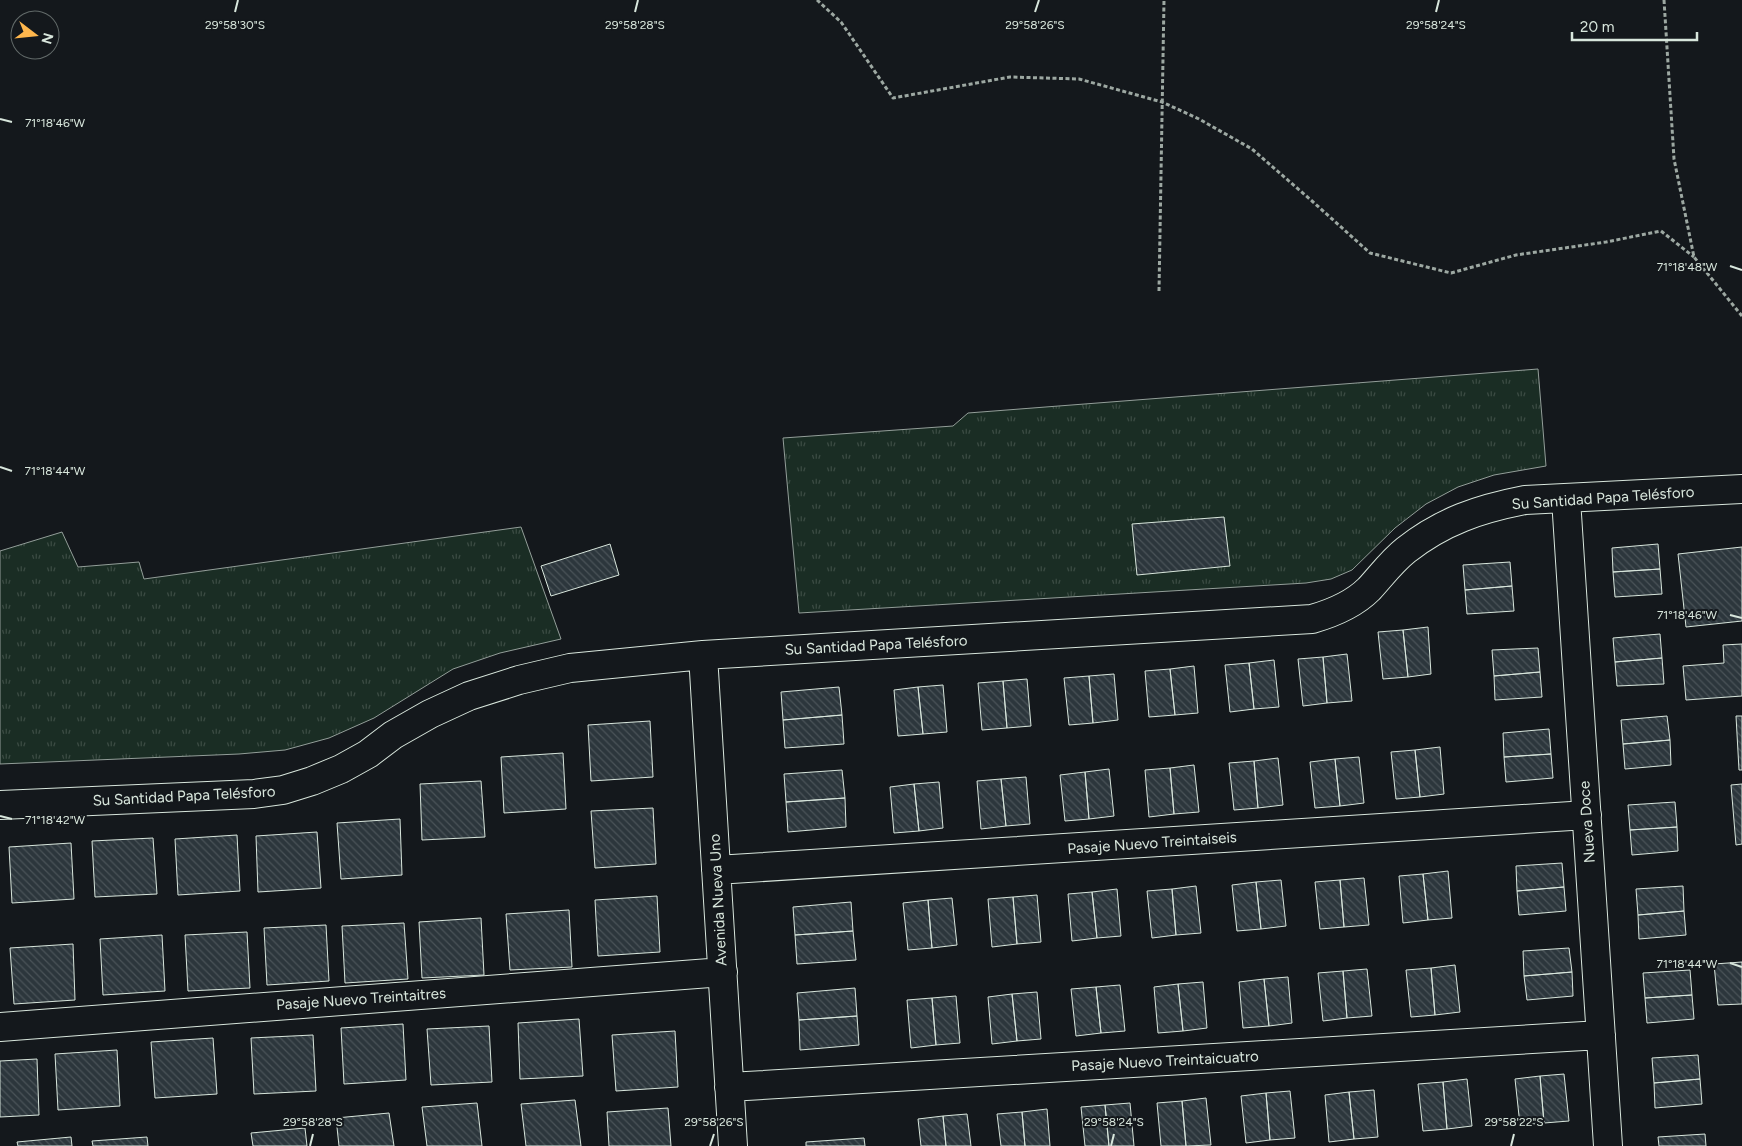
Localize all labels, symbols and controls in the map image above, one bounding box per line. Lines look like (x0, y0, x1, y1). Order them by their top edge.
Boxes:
north arrow (10, 10, 60, 60)
scale bar (1572, 10, 1697, 42)
text: 29°58'30"S (205, 18, 265, 32)
text: 29°58'28"S (605, 18, 665, 32)
text: 29°58'26"S (1005, 18, 1065, 32)
text: 29°58'24"S (1406, 18, 1466, 32)
text: 20 m (1580, 18, 1614, 36)
text: N (37, 31, 57, 46)
text: 71°18'46"W (25, 116, 86, 130)
text: 71°18'48"W (1657, 260, 1718, 274)
text: 71°18'44"W (25, 464, 86, 478)
street label: Su Santidad Papa Telésforo (1511, 483, 1695, 513)
text: 71°18'46"W (1657, 608, 1718, 622)
street label: Su Santidad Papa Telésforo (784, 631, 968, 659)
street label: Nueva Doce (1575, 780, 1599, 864)
street label: Su Santidad Papa Telésforo (92, 782, 276, 810)
text: 71°18'42"W (25, 813, 86, 827)
street label: Pasaje Nuevo Treintaiseis (1067, 828, 1237, 858)
street label: Avenida Nueva Uno (706, 833, 730, 967)
text: 71°18'44"W (1657, 957, 1718, 971)
street label: Pasaje Nuevo Treintaitres (276, 984, 446, 1014)
street label: Pasaje Nuevo Treintaicuatro (1071, 1047, 1260, 1075)
text: 29°58'28"S (283, 1115, 343, 1129)
text: 29°58'26"S (684, 1115, 744, 1129)
text: 29°58'24"S (1084, 1115, 1144, 1129)
text: 29°58'22"S (1484, 1115, 1544, 1129)

